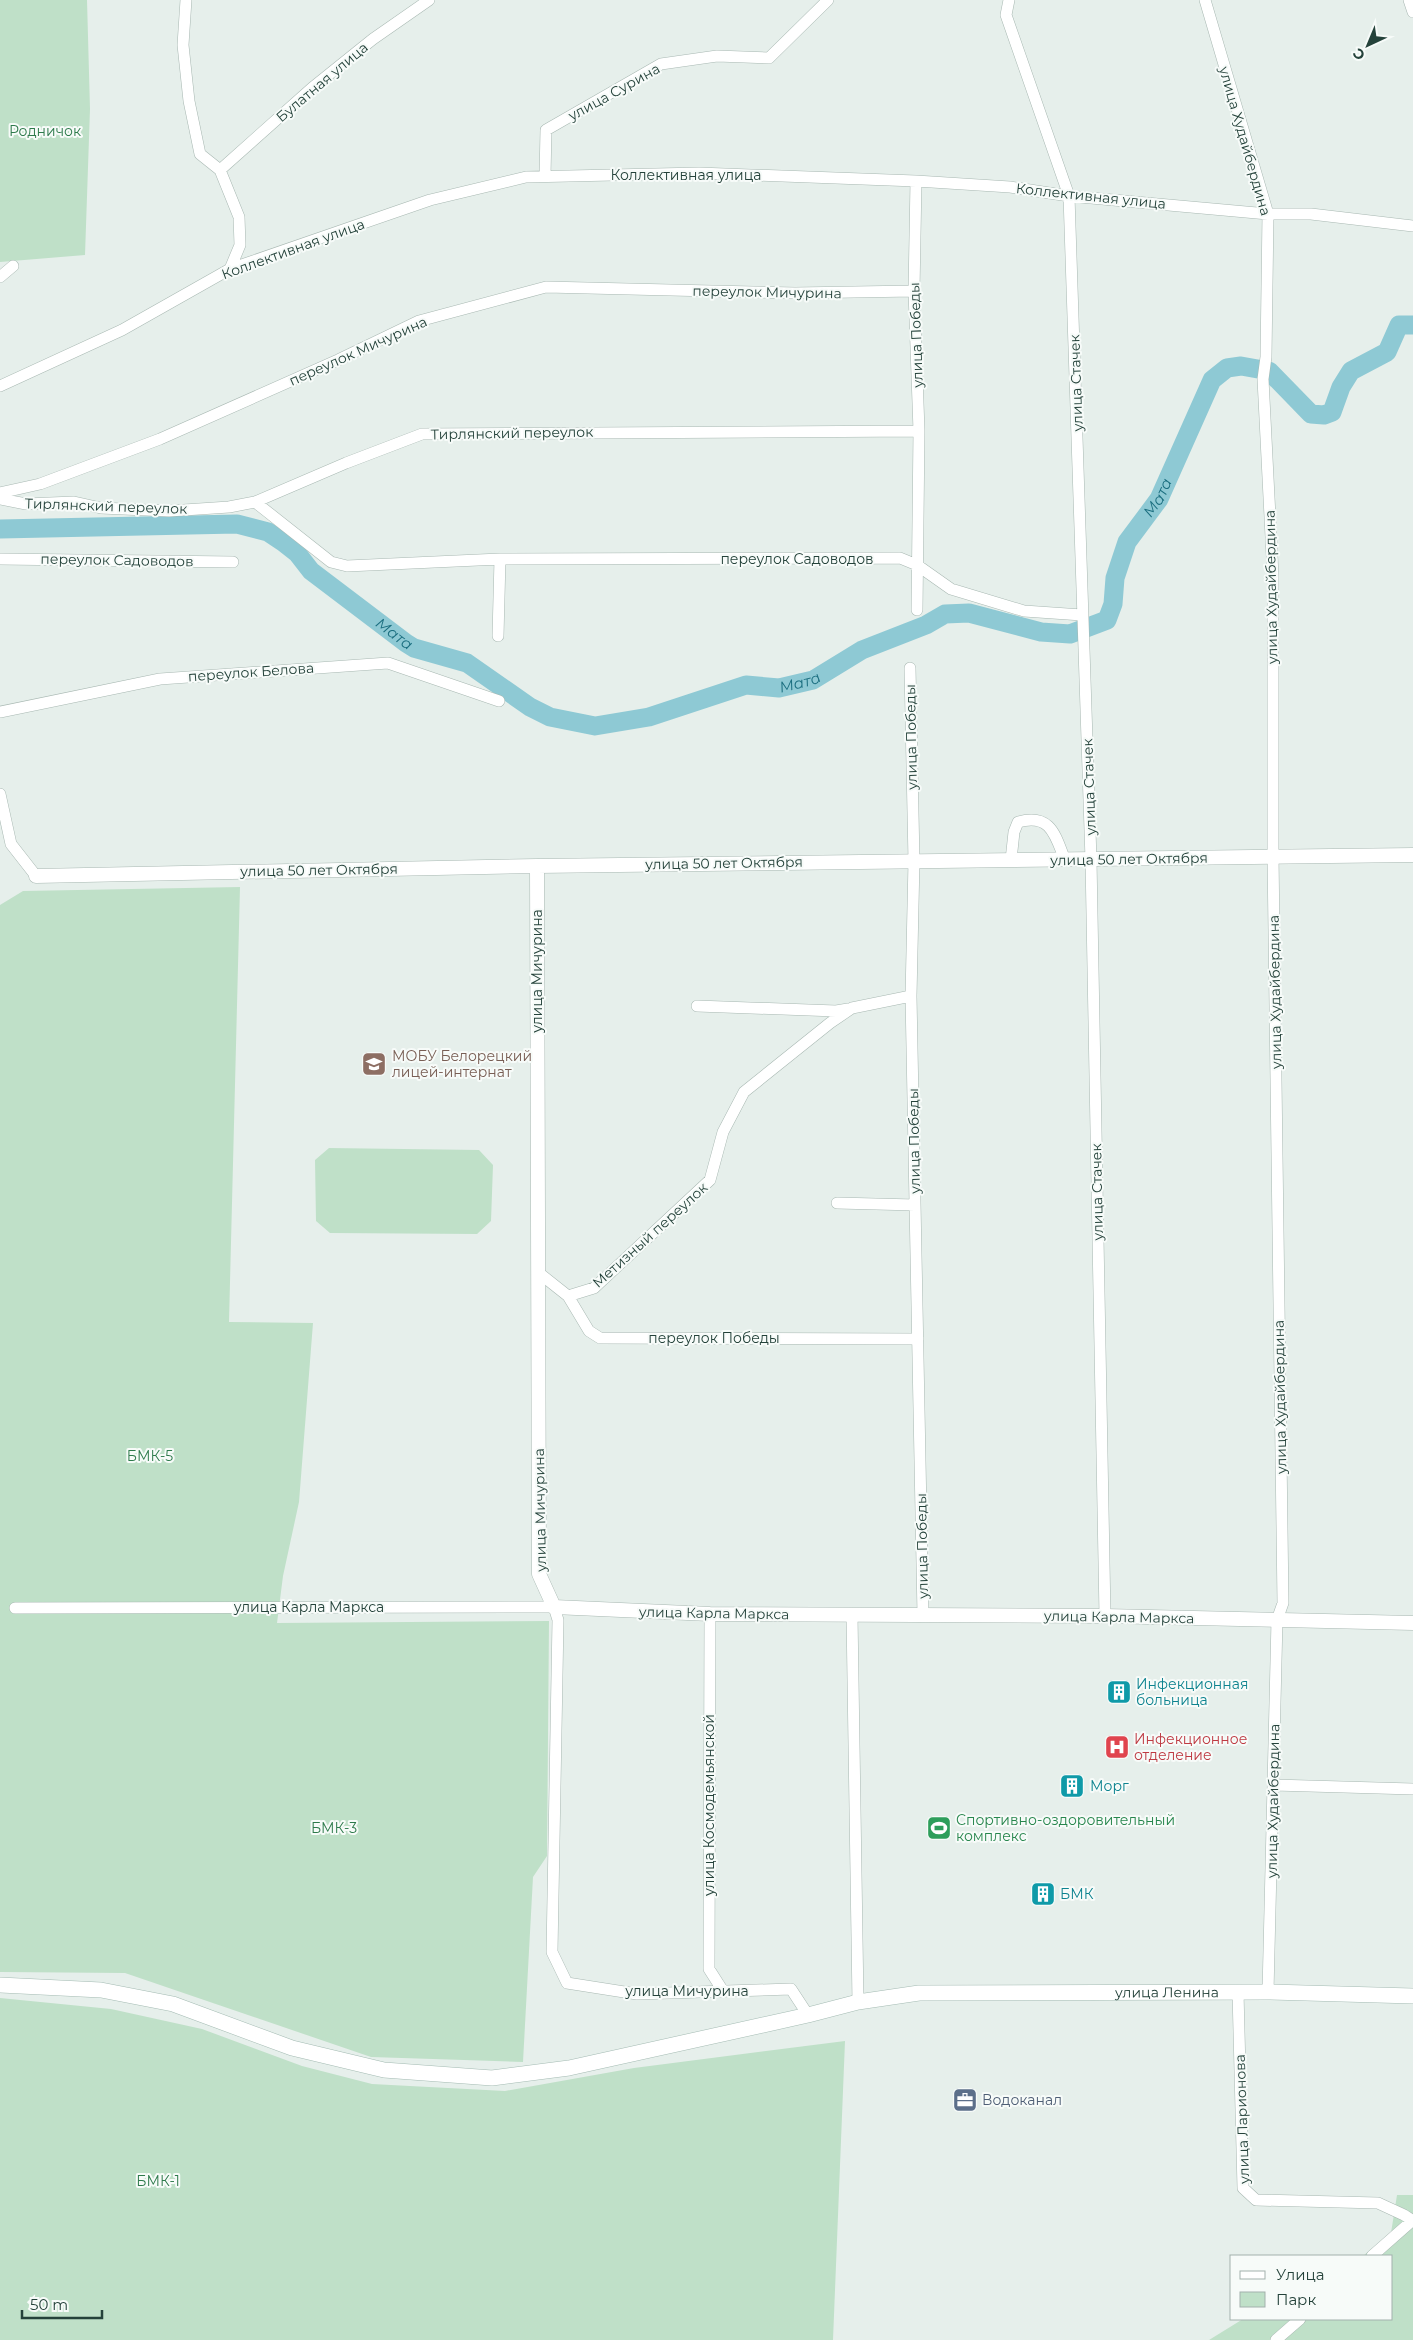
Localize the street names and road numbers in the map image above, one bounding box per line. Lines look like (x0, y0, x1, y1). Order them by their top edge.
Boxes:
street label: Булатная улица (272, 38, 372, 126)
street label: улица Сурина (564, 59, 663, 125)
street label: улица Худайбердина (1215, 63, 1275, 218)
street label: Коллективная улица (611, 166, 761, 184)
street label: Коллективная улица (1015, 179, 1167, 213)
street label: Коллективная улица (219, 215, 367, 283)
street label: переулок Мичурина (692, 282, 842, 302)
street label: улица Победы (905, 282, 927, 389)
street label: переулок Мичурина (286, 312, 430, 390)
street label: улица Стачек (1065, 334, 1087, 433)
street label: Тирлянский переулок (431, 423, 593, 443)
street label: Тирлянский переулок (24, 494, 188, 518)
street label: улица Худайбердина (1261, 510, 1281, 665)
street label: переулок Садоводов (40, 550, 194, 570)
street label: переулок Садоводов (720, 550, 874, 568)
street label: переулок Белова (187, 659, 315, 685)
street label: улица Победы (901, 684, 921, 791)
street label: улица Стачек (1078, 738, 1100, 837)
street label: улица 50 лет Октября (1049, 849, 1208, 869)
street label: улица 50 лет Октября (644, 853, 803, 873)
street label: улица 50 лет Октября (239, 860, 398, 880)
street label: улица Мичурина (528, 909, 546, 1034)
street label: улица Худайбердина (1265, 915, 1285, 1070)
street label: улица Победы (904, 1088, 924, 1195)
street label: улица Стачек (1087, 1143, 1107, 1242)
street label: Метизный переулок (589, 1179, 711, 1291)
street label: улица Худайбердина (1270, 1320, 1290, 1475)
street label: переулок Победы (648, 1329, 780, 1347)
street label: улица Мичурина (530, 1448, 550, 1573)
street label: улица Победы (912, 1493, 932, 1600)
street label: улица Карла Маркса (233, 1598, 384, 1616)
street label: улица Карла Маркса (638, 1603, 789, 1623)
street label: улица Карла Маркса (1043, 1607, 1194, 1627)
street label: улица Космодемьянской (700, 1714, 718, 1897)
street label: улица Худайбердина (1263, 1724, 1283, 1879)
street label: улица Мичурина (624, 1982, 749, 2000)
street label: улица Ленина (1114, 1983, 1219, 2001)
street label: улица Ларионова (1231, 2054, 1253, 2185)

